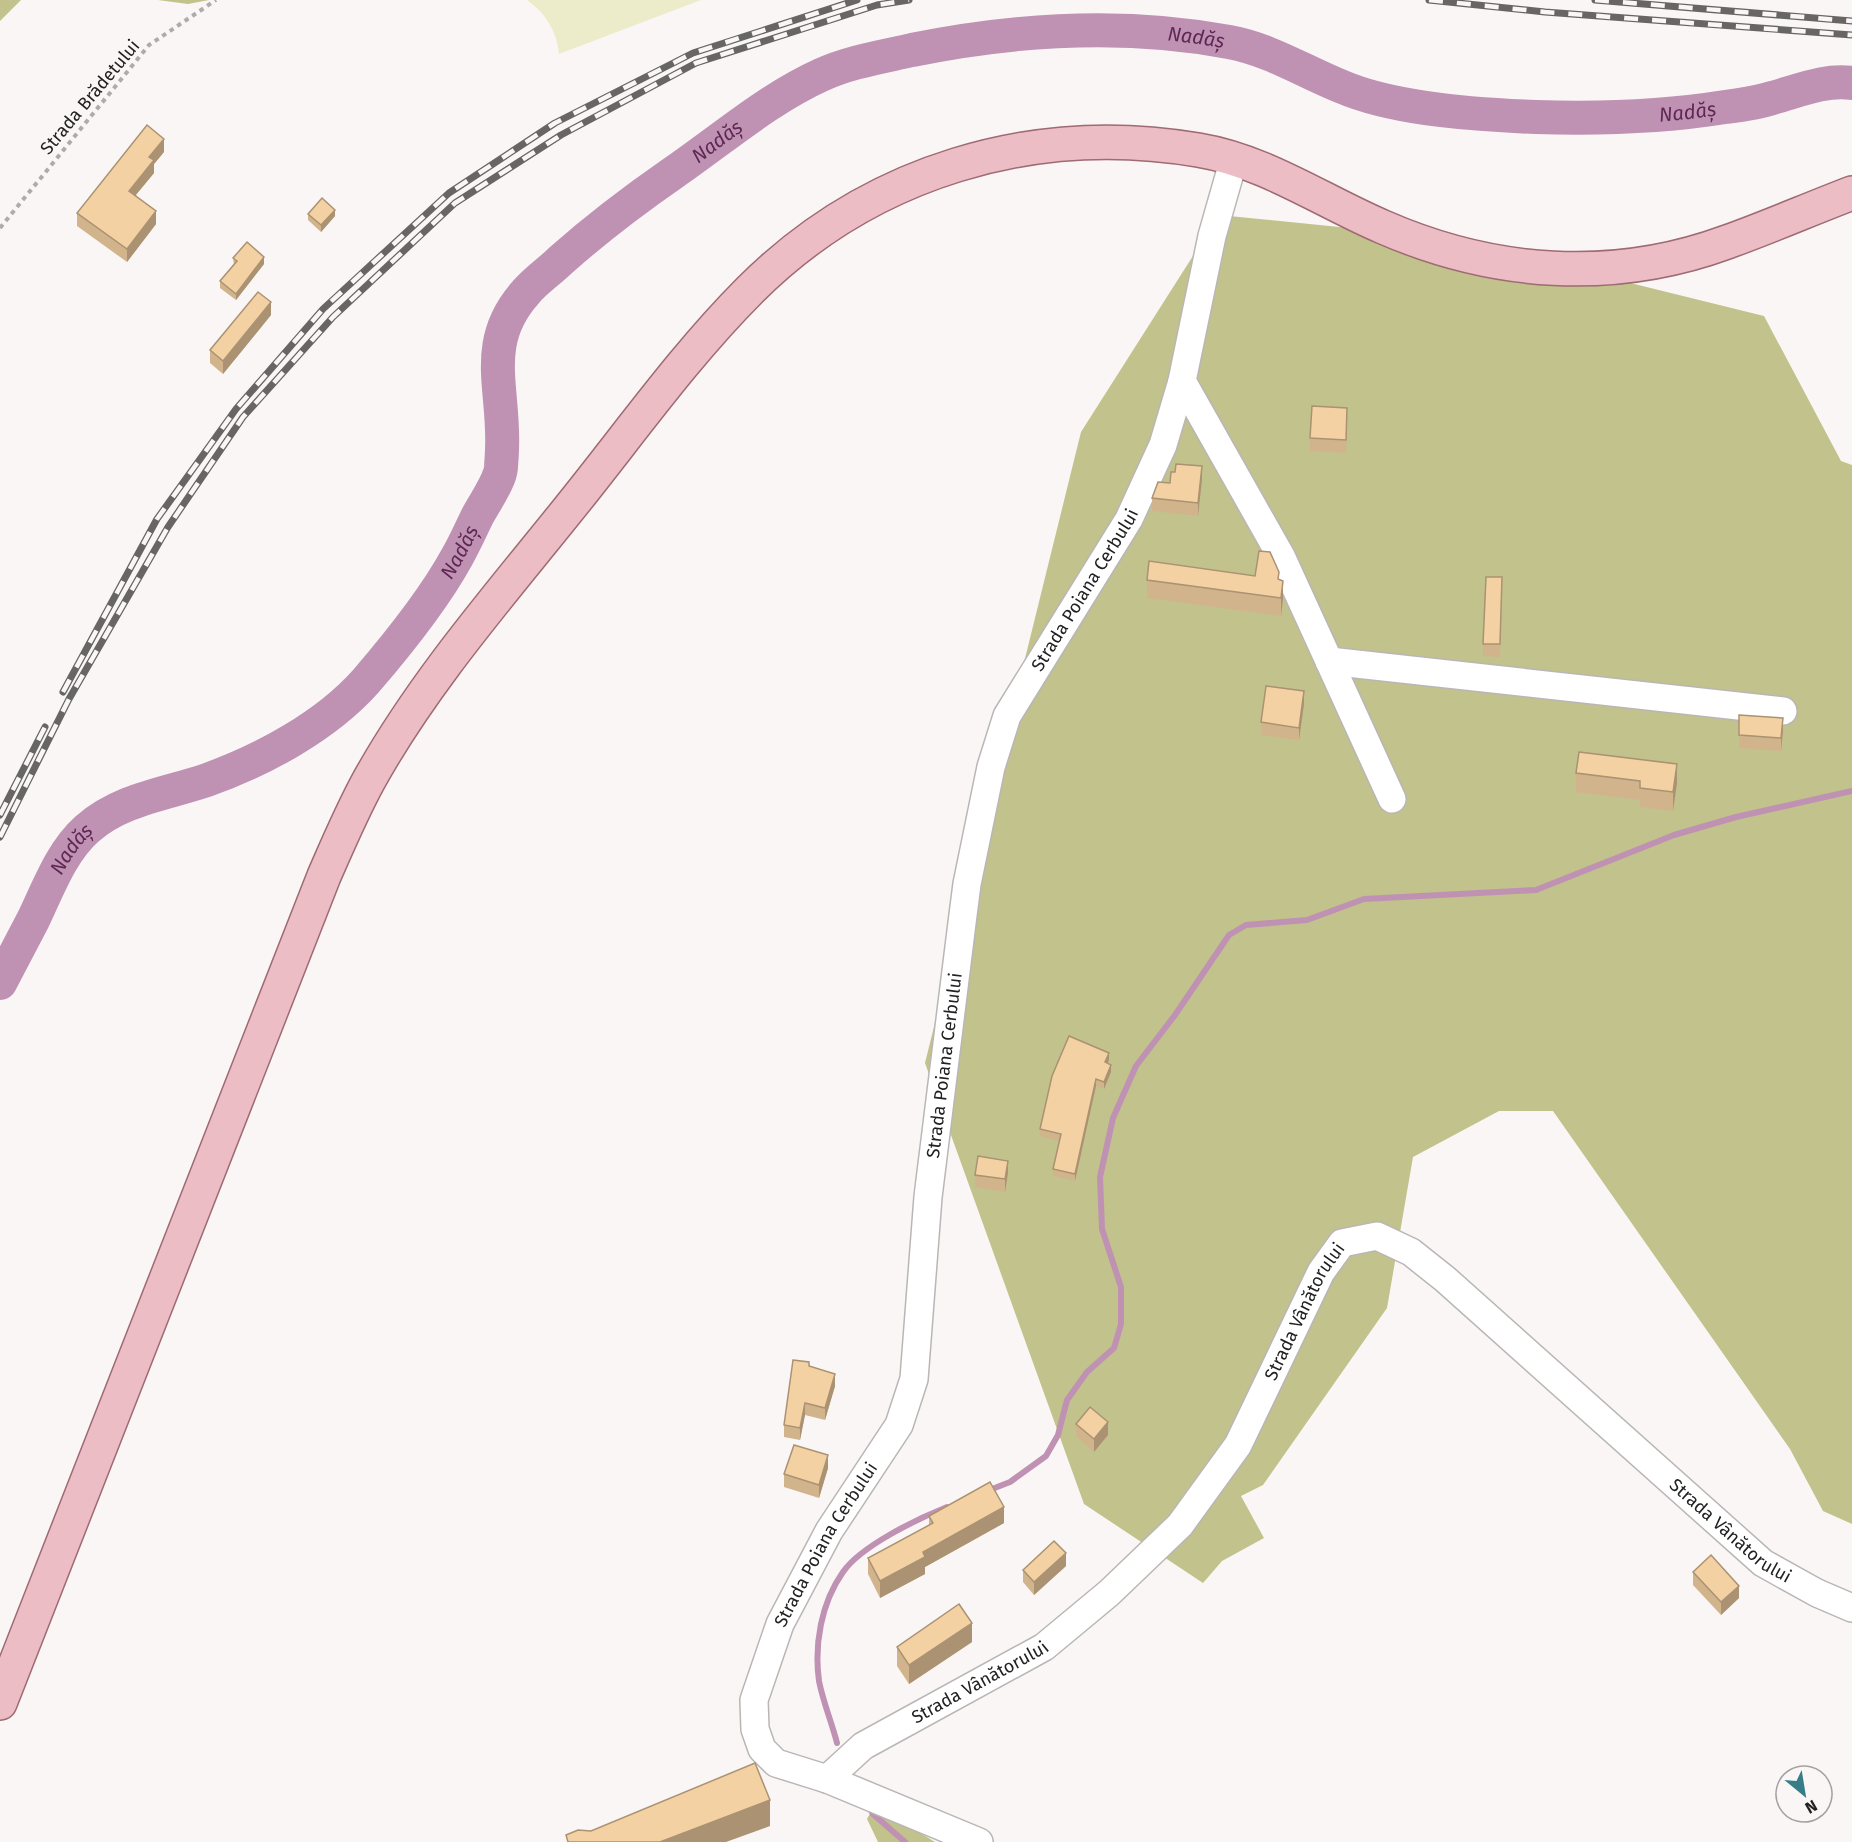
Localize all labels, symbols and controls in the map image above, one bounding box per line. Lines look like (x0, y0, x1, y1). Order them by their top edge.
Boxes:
water label: Nadăș (1166, 21, 1227, 54)
street label: Strada Brădetului (36, 35, 144, 159)
water label: Nadăș (1658, 97, 1718, 127)
water label: Nadăș (687, 115, 748, 168)
street label: Strada Poiana Cerbului (1027, 505, 1143, 675)
water label: Nadăș (435, 521, 484, 583)
water label: Nadăș (45, 818, 98, 878)
street label: Strada Poiana Cerbului (922, 971, 967, 1159)
street label: Strada Vânătorului (1260, 1238, 1350, 1384)
street label: Strada Poiana Cerbului (769, 1458, 882, 1631)
street label: Strada Vânătorului (1665, 1474, 1795, 1587)
street label: Strada Vânătorului (908, 1637, 1053, 1728)
north arrow (1774, 1764, 1834, 1824)
text: N (1802, 1796, 1821, 1817)

